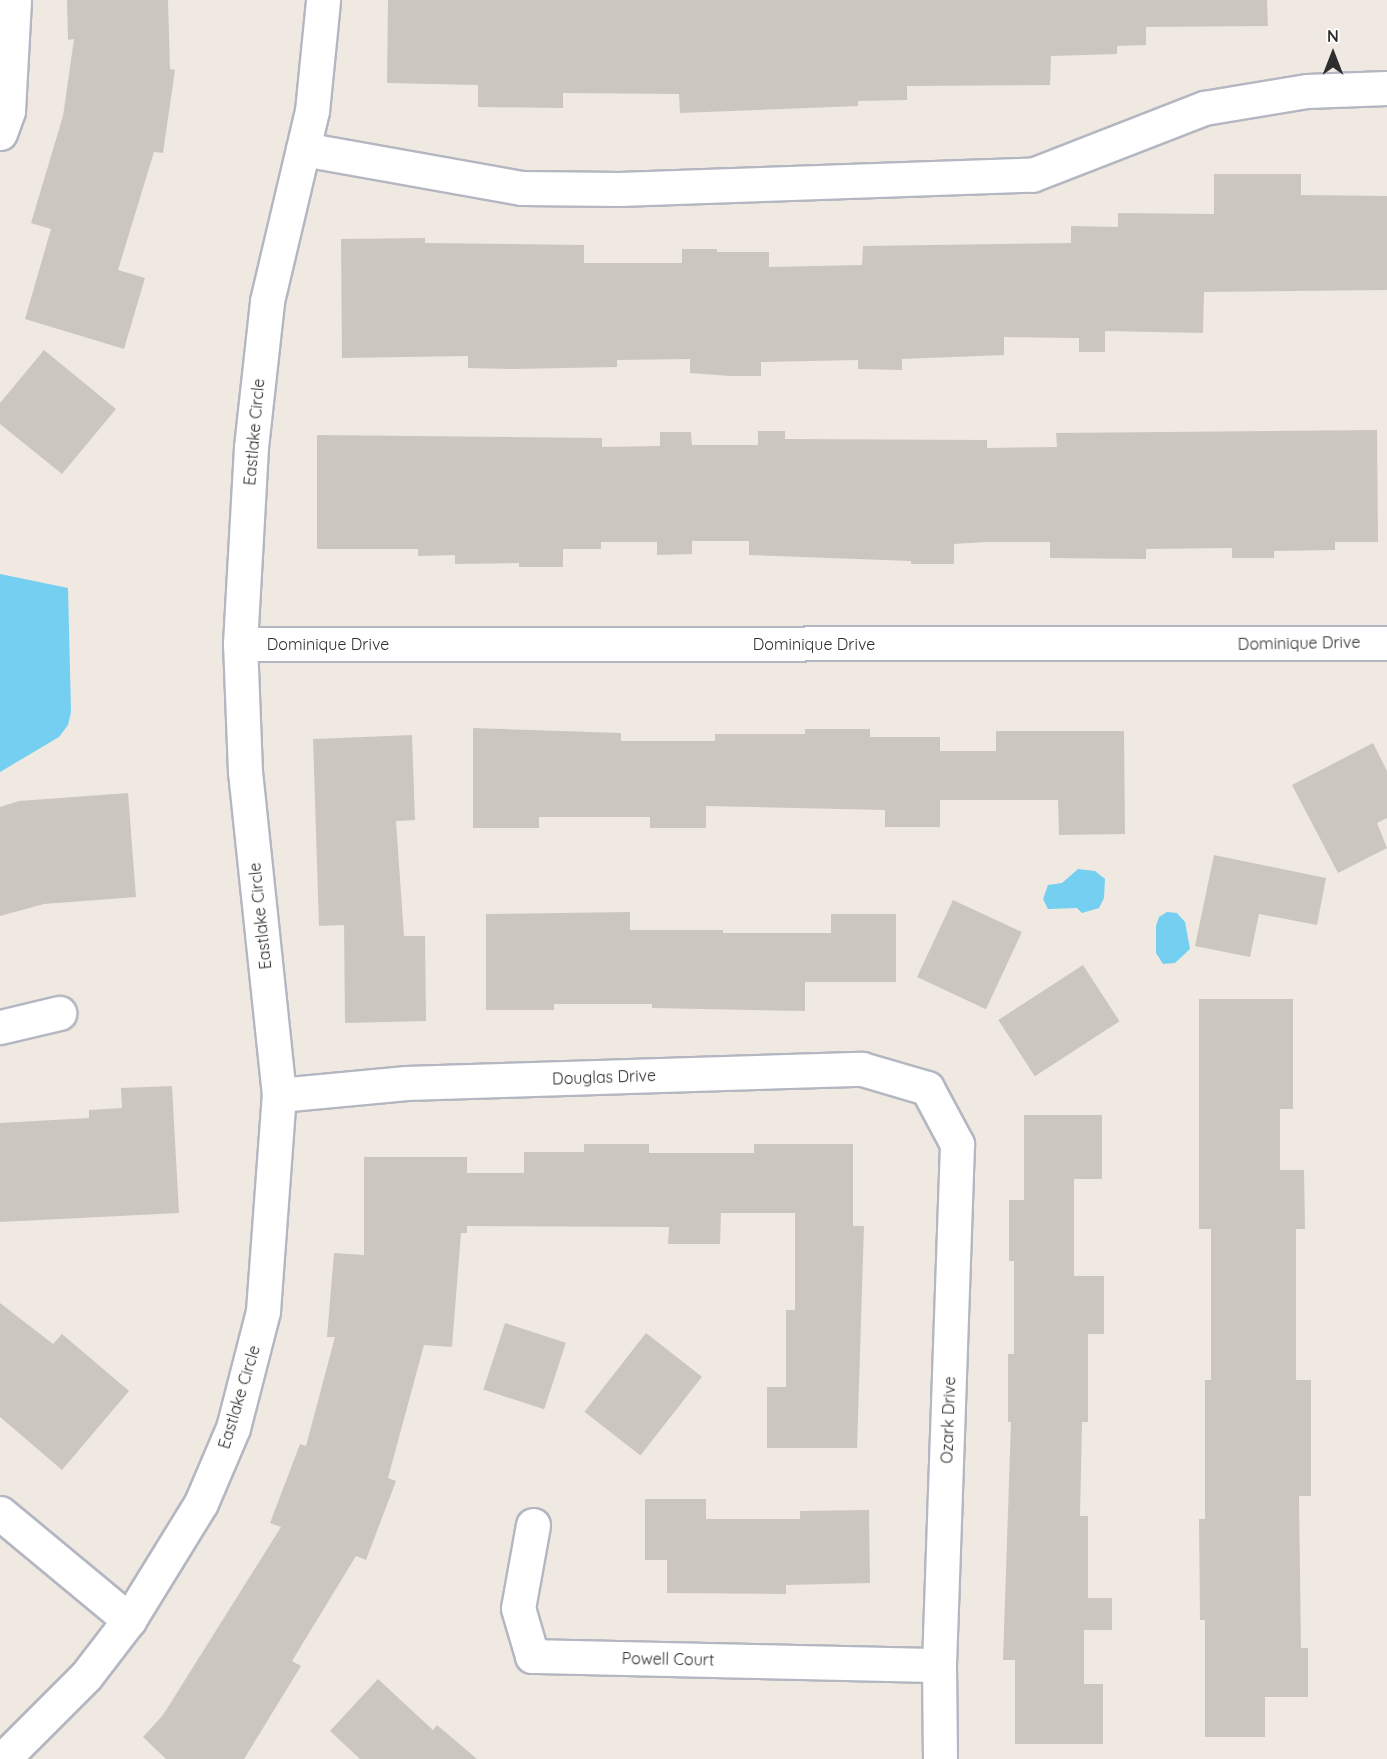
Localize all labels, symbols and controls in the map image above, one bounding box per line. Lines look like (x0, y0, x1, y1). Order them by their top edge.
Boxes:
north arrow (1303, 24, 1363, 84)
text: N (1327, 26, 1339, 46)
street label: Eastlake Circle (240, 378, 268, 486)
street label: Dominique Drive (1237, 632, 1361, 654)
street label: Dominique Drive (267, 634, 389, 654)
street label: Dominique Drive (753, 634, 875, 654)
street label: Eastlake Circle (245, 862, 275, 970)
street label: Douglas Drive (552, 1066, 656, 1088)
street label: Eastlake Circle (214, 1343, 264, 1451)
street label: Ozark Drive (937, 1376, 959, 1464)
street label: Powell Court (622, 1649, 714, 1669)

